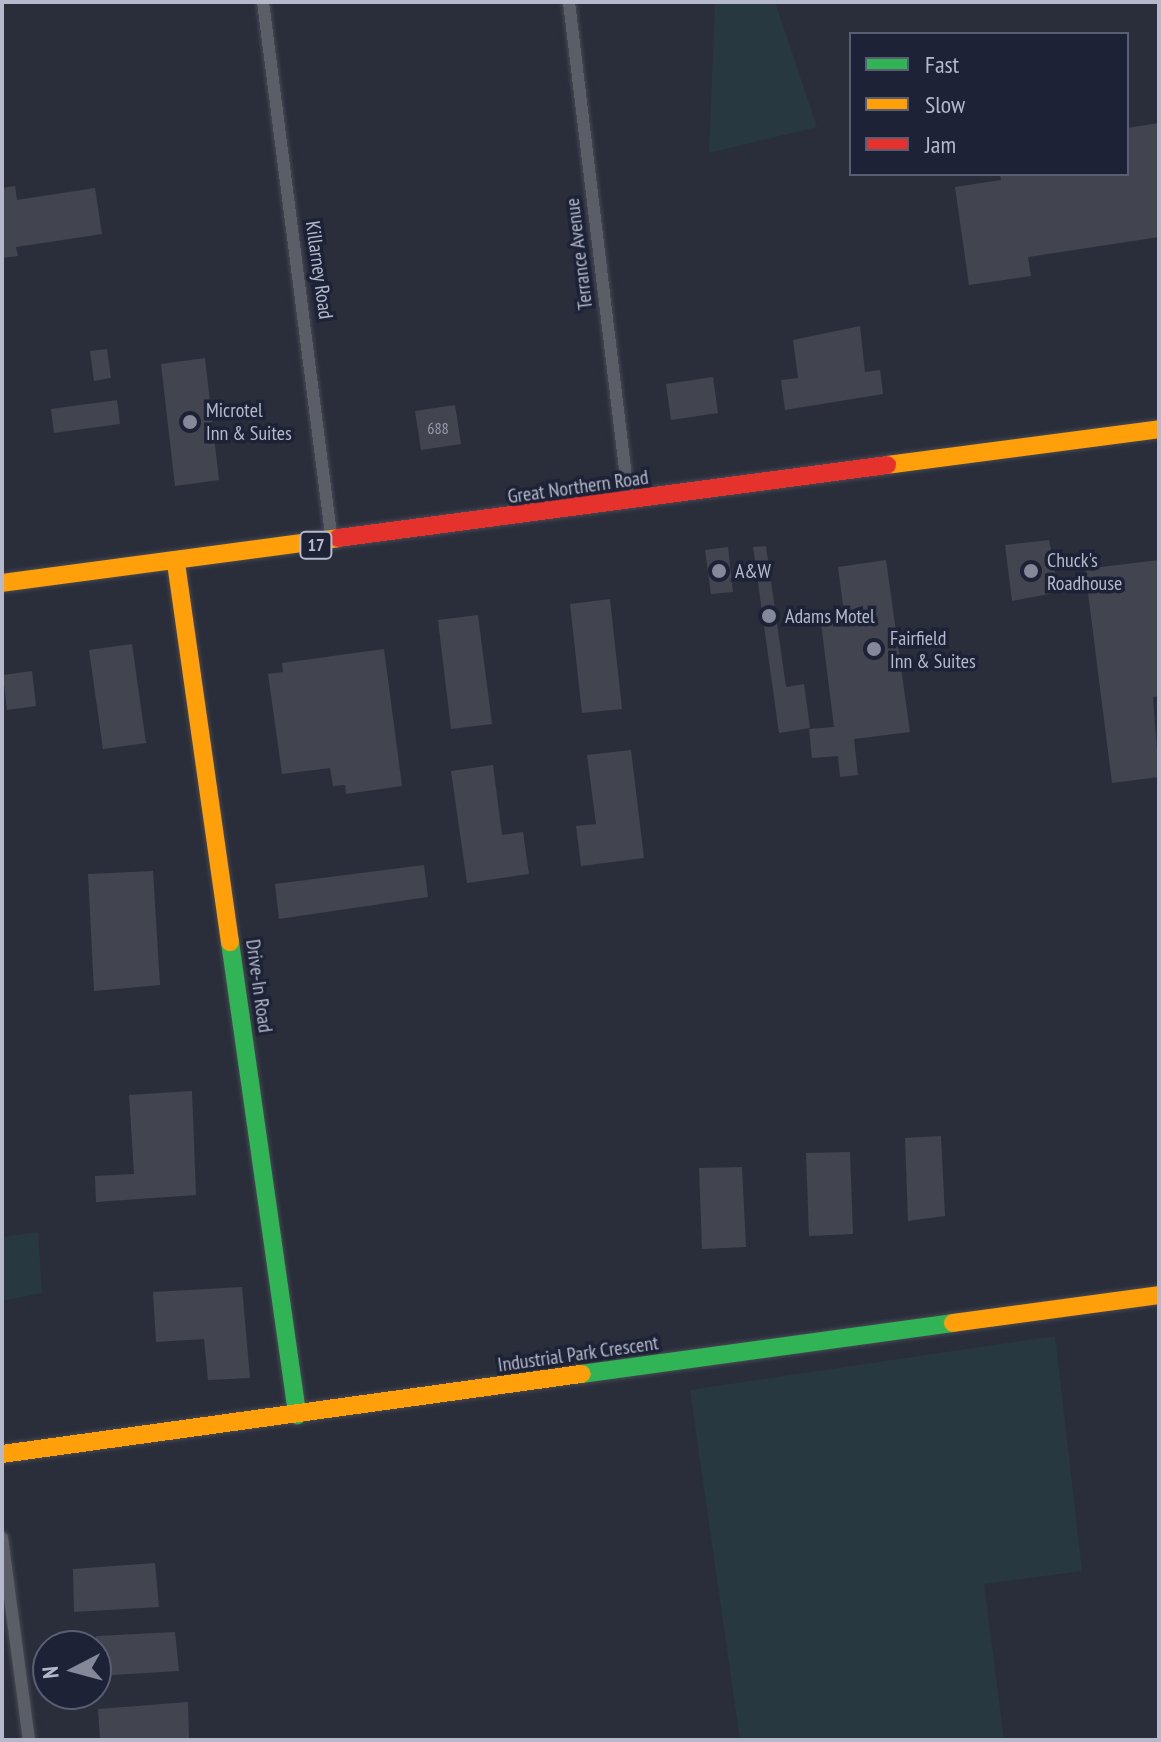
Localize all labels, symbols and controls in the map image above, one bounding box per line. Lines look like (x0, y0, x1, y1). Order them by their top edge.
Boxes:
legend (849, 32, 1129, 176)
text: Fast (925, 49, 959, 80)
text: Slow (925, 89, 965, 120)
text: Jam (925, 129, 956, 160)
street label: Terrance Avenue (560, 197, 598, 311)
street label: Killarney Road (300, 219, 338, 321)
place label: Microtel Inn & Suites (206, 398, 292, 445)
marker: Microtel Inn & Suites (181, 413, 199, 431)
house number: 688 (427, 418, 449, 438)
street label: Great Northern Road (506, 465, 650, 509)
road number: 17 (298, 531, 334, 559)
place label: Chuck's Roadhouse (1047, 548, 1122, 595)
place label: A&W (735, 559, 771, 583)
marker: A&W (710, 562, 728, 580)
marker: Chuck's Roadhouse (1022, 562, 1040, 580)
place label: Adams Motel (785, 604, 875, 628)
marker: Adams Motel (760, 607, 778, 625)
place label: Fairfield Inn & Suites (890, 626, 976, 673)
marker: Fairfield Inn & Suites (865, 640, 883, 658)
street label: Drive-In Road (241, 938, 277, 1034)
street label: Industrial Park Crescent (496, 1331, 660, 1377)
north arrow (32, 1630, 112, 1710)
text: N (36, 1665, 65, 1680)

